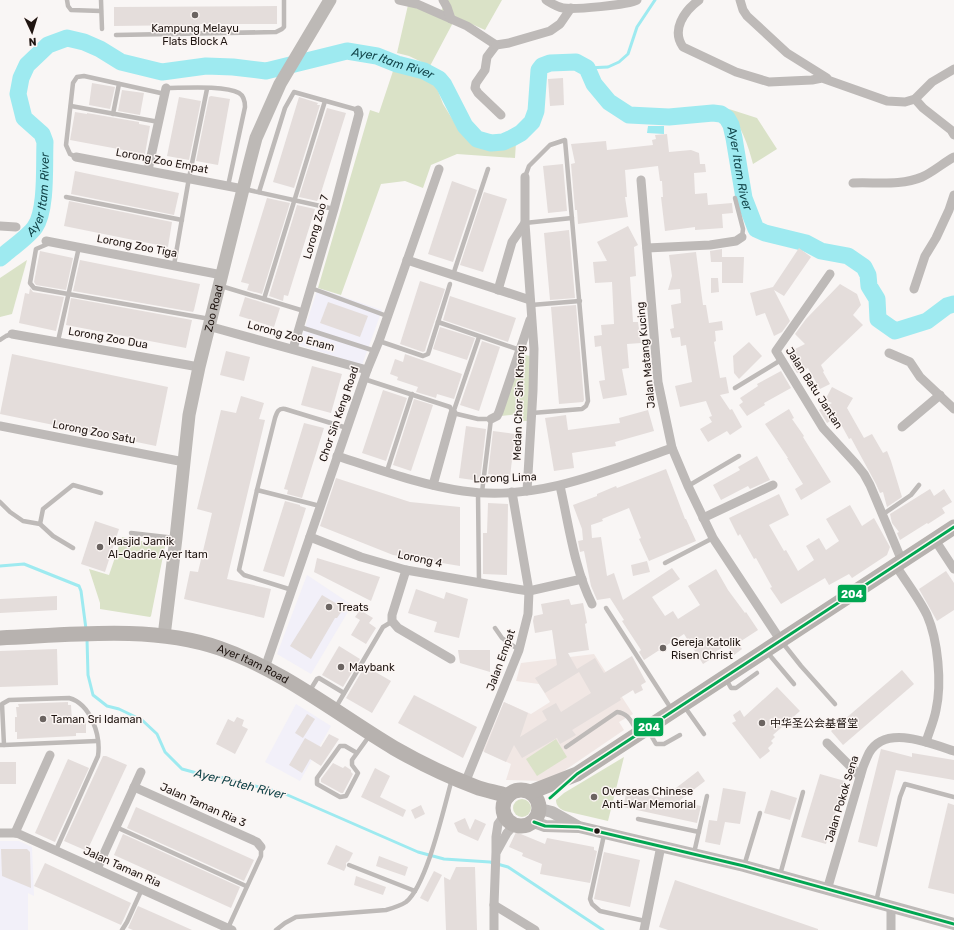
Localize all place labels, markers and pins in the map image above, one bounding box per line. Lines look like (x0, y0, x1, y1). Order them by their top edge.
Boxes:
marker: Kampung Melayu Flats Block A (190, 10, 200, 20)
place label: Kampung Melayu Flats Block A (151, 22, 239, 48)
place label: Masjid Jamik Al-Qadrie Ayer Itam (108, 535, 208, 561)
marker: Masjid Jamik Al-Qadrie Ayer Itam (95, 542, 105, 552)
place label: Treats (337, 601, 369, 614)
marker: Treats (324, 602, 334, 612)
place label: Gereja Katolik Risen Christ (671, 636, 741, 662)
marker: Gereja Katolik Risen Christ (658, 643, 668, 653)
place label: Maybank (349, 661, 395, 674)
marker: Maybank (336, 662, 346, 672)
place label: Taman Sri Idaman (51, 713, 142, 726)
marker: Taman Sri Idaman (38, 714, 48, 724)
place label: 中华圣公会基督堂 (770, 717, 858, 730)
marker: 中华圣公会基督堂 (757, 718, 767, 728)
place label: Overseas Chinese Anti-War Memorial (602, 785, 696, 811)
marker: Overseas Chinese Anti-War Memorial (589, 792, 599, 802)
unlabelled marker (592, 826, 602, 836)

